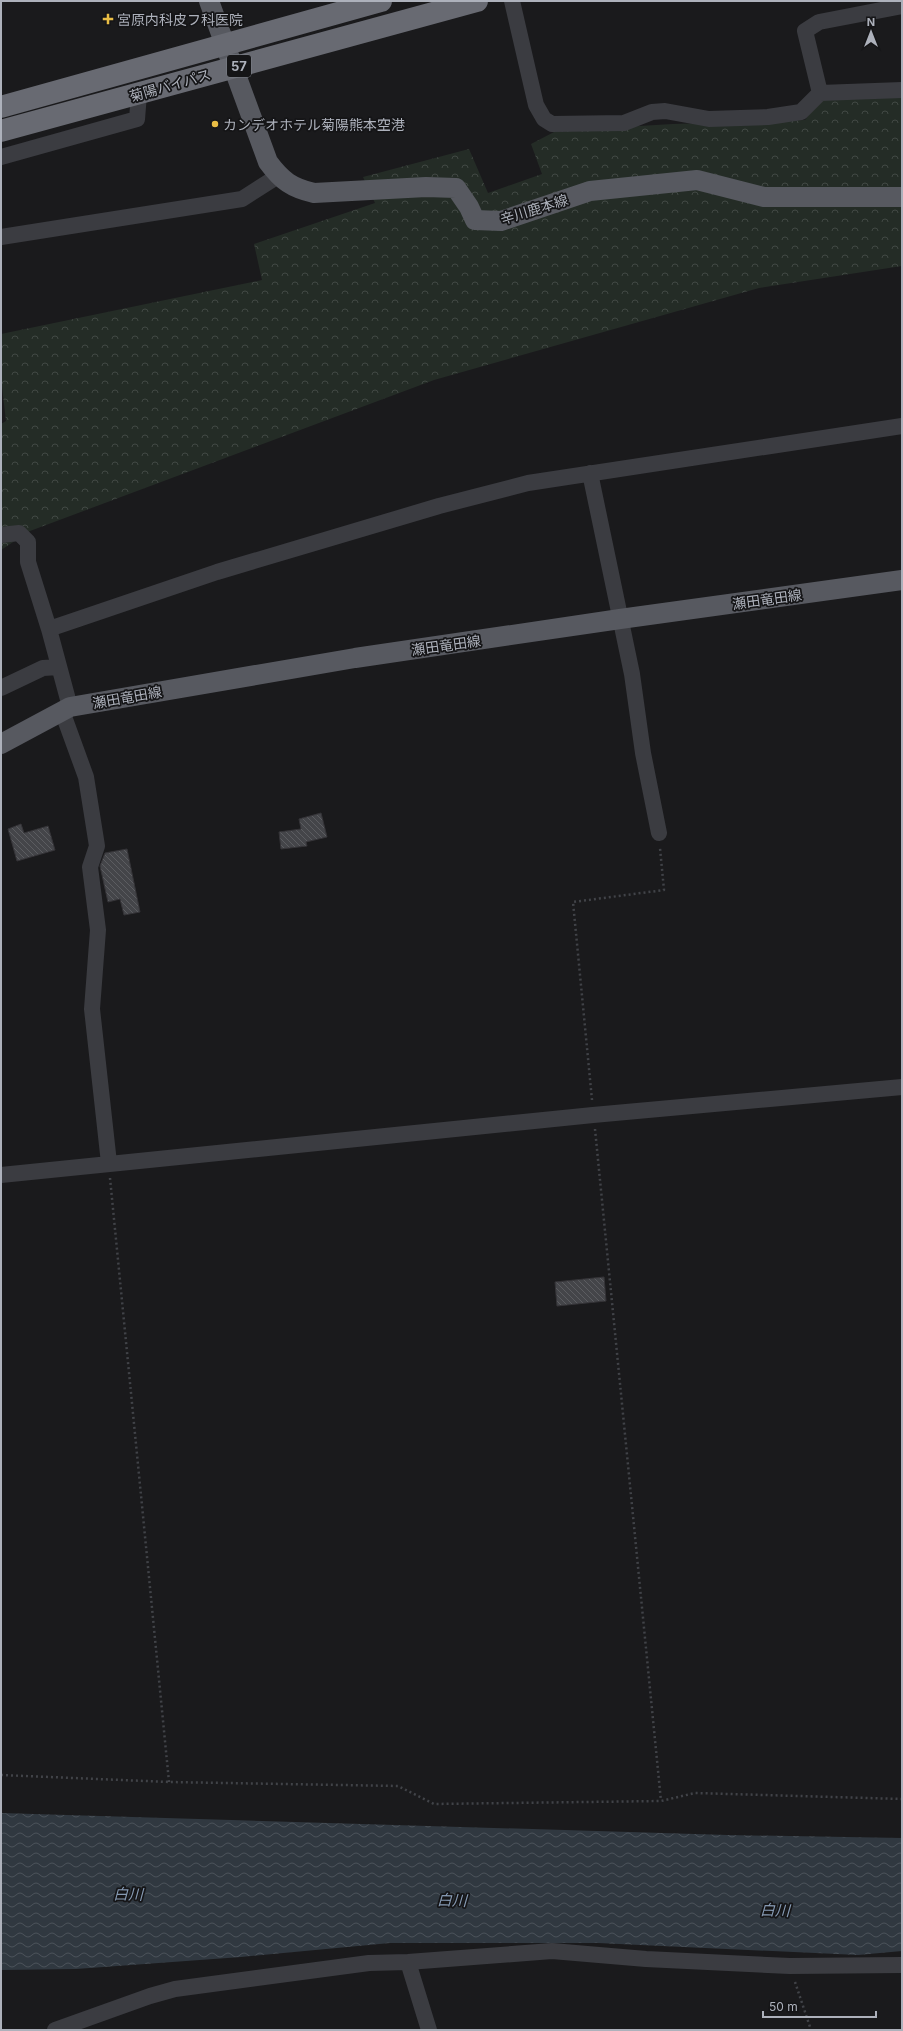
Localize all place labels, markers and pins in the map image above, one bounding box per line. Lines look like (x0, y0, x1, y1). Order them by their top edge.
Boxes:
place label: 宮原内科皮フ科医院 (117, 11, 243, 28)
marker: 宮原内科皮フ科医院 (102, 13, 114, 25)
place label: カンデオホテル菊陽熊本空港 (223, 116, 405, 133)
marker: カンデオホテル菊陽熊本空港 (210, 119, 220, 129)

